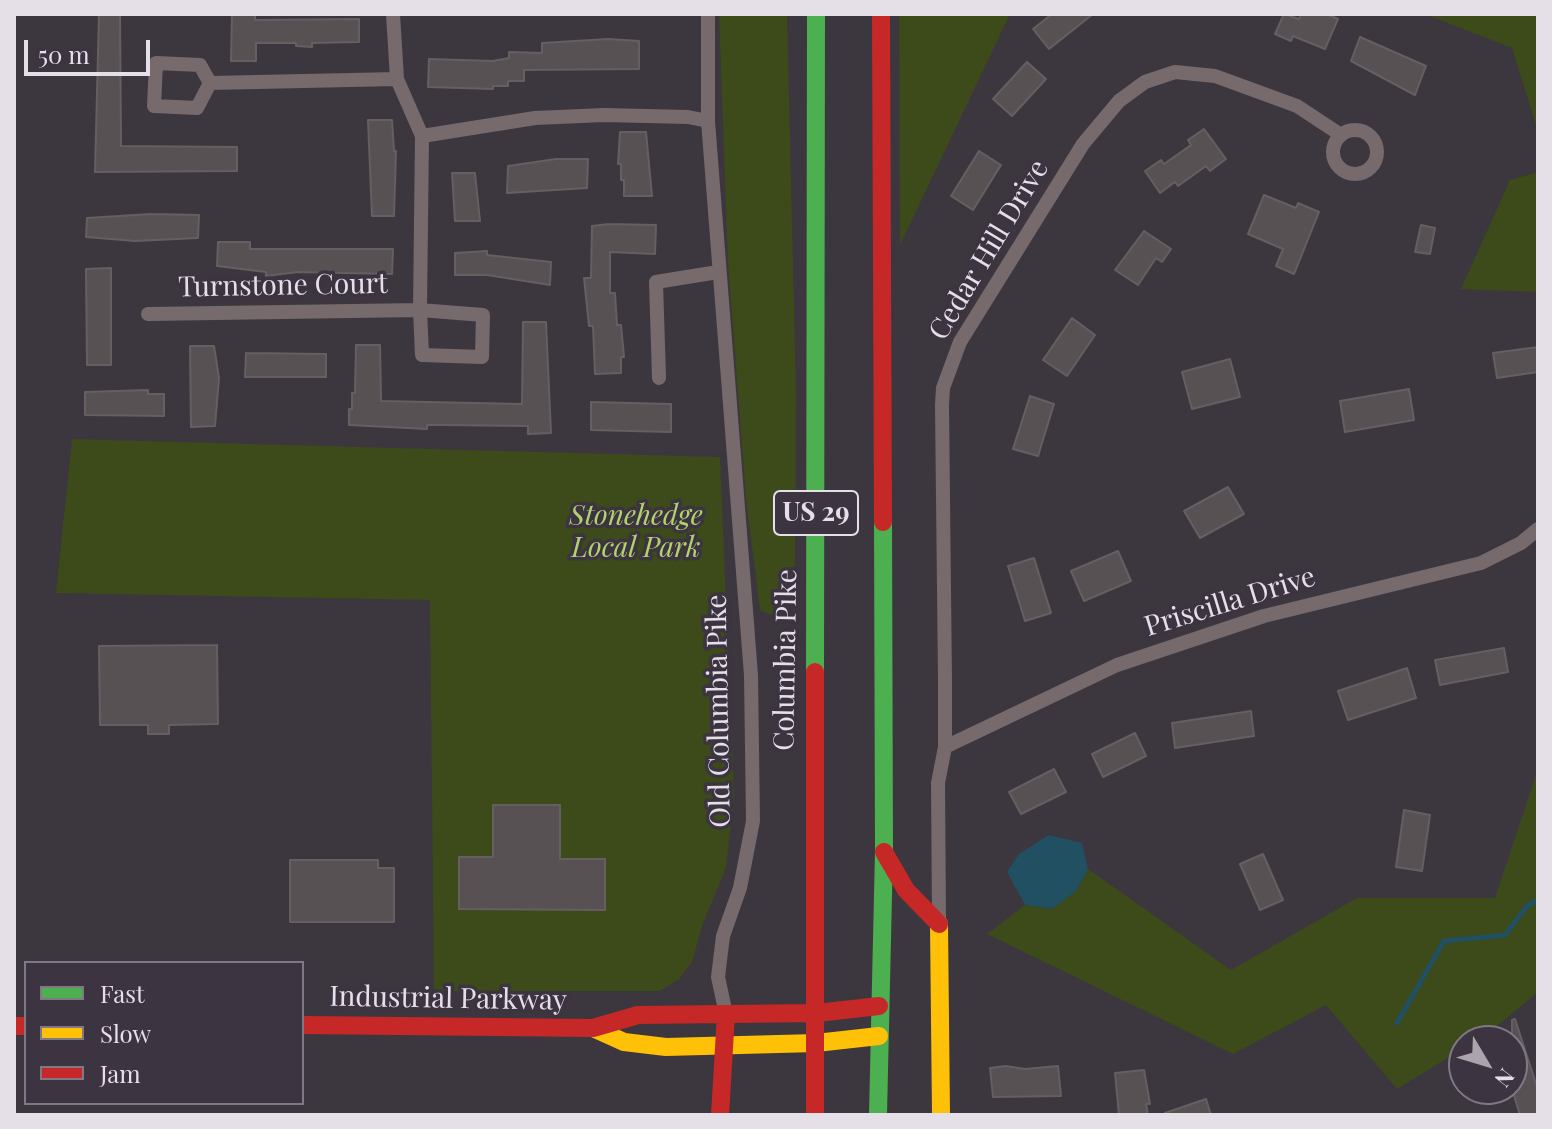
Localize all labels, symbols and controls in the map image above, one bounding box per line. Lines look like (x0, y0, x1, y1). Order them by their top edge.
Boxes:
scale bar (28, 24, 154, 74)
text: 50 m (38, 38, 90, 70)
street label: Cedar Hill Drive (922, 154, 1056, 346)
street label: Turnstone Court (178, 267, 388, 305)
road number: US 29 (774, 491, 858, 535)
park label: Stonehedge Local Park (569, 499, 703, 565)
street label: Priscilla Drive (1141, 560, 1319, 644)
street label: Columbia Pike (768, 569, 804, 751)
street label: Old Columbia Pike (700, 594, 738, 828)
legend (24, 961, 304, 1105)
text: Fast (100, 977, 145, 1009)
street label: Industrial Parkway (329, 980, 567, 1018)
text: Slow (100, 1017, 151, 1049)
north arrow (1448, 1025, 1528, 1105)
text: Jam (100, 1057, 141, 1089)
text: N (1489, 1063, 1522, 1094)

